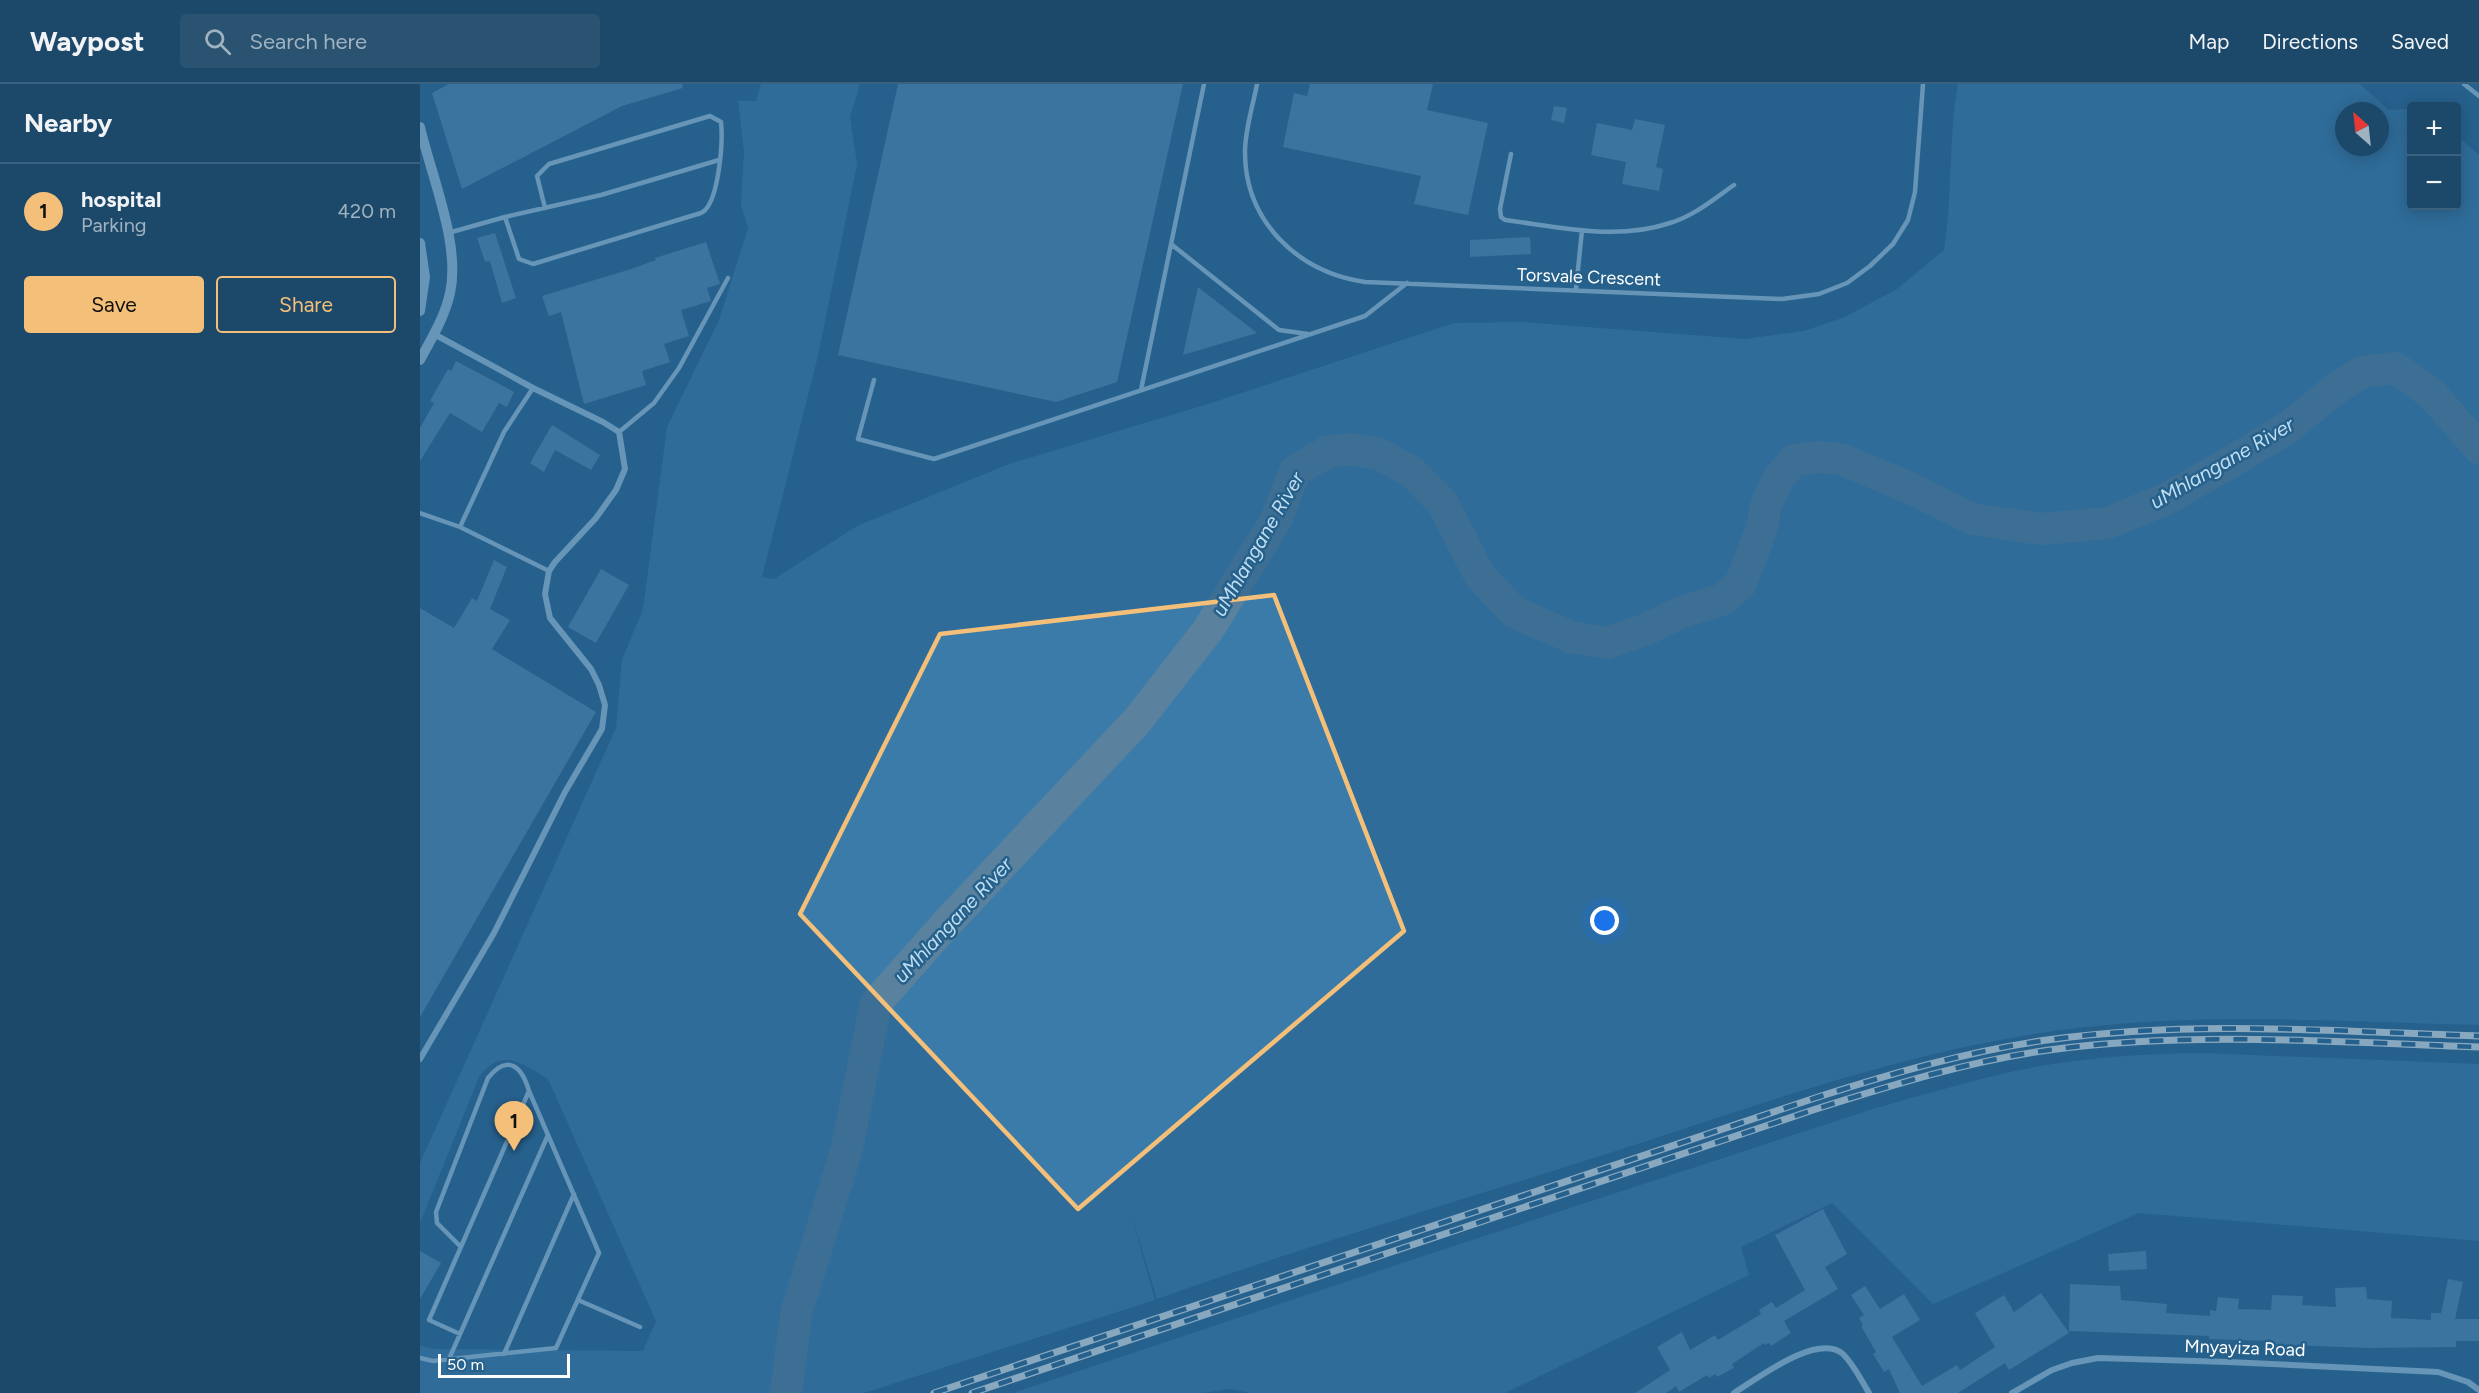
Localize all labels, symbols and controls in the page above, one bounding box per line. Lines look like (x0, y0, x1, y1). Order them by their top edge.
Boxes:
search box (180, 14, 600, 68)
text: Waypost (30, 24, 144, 58)
icon: search (201, 25, 234, 58)
text: Search here (249, 28, 367, 55)
text: Map (2188, 29, 2229, 54)
text: Directions (2262, 29, 2358, 54)
text: Saved (2391, 29, 2449, 54)
north arrow (2335, 102, 2389, 156)
map controls (2407, 102, 2461, 210)
button: + (2407, 102, 2461, 156)
text: Nearby (24, 107, 112, 139)
button: − (2407, 156, 2461, 210)
text: hospital (81, 186, 161, 213)
text: 1 (39, 199, 48, 223)
text: 420 m (338, 199, 396, 223)
text: Parking (81, 213, 147, 237)
street label: Torsvale Crescent (1517, 263, 1662, 291)
button: Save (24, 276, 204, 333)
button: Share (216, 276, 396, 333)
water label: uMhlangane River (2146, 411, 2299, 514)
water label: uMhlangane River (1207, 467, 1310, 620)
water label: uMhlangane River (889, 852, 1018, 987)
your location (1590, 906, 1619, 935)
pin: 1 (494, 1102, 533, 1151)
street label: Mnyayiza Road (2184, 1335, 2306, 1361)
scale bar (438, 1351, 570, 1378)
text: 50 m (447, 1355, 484, 1374)

